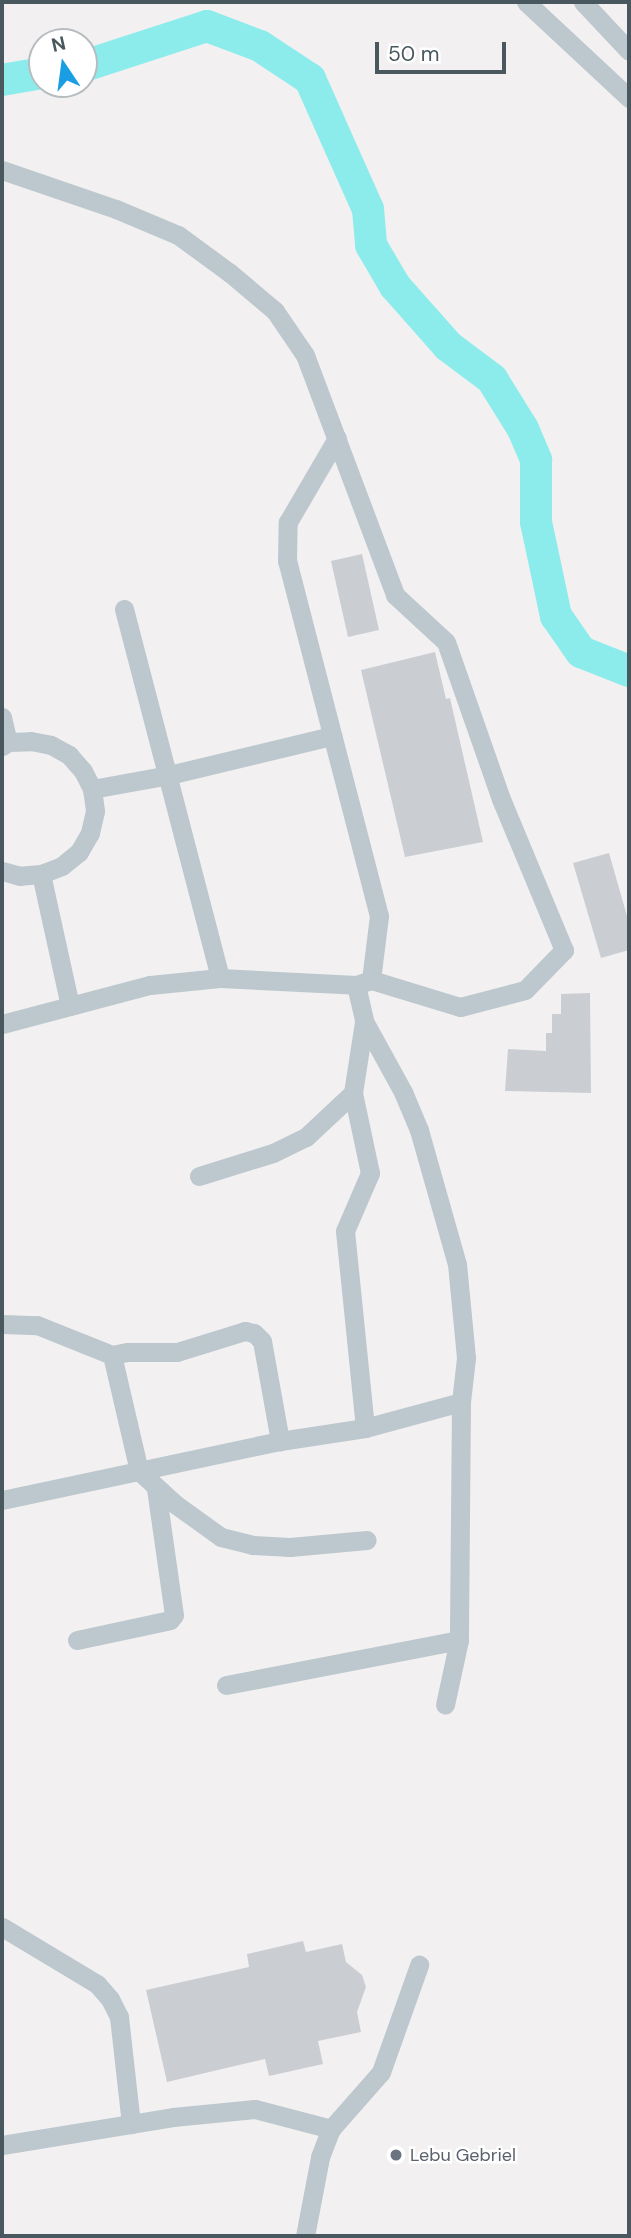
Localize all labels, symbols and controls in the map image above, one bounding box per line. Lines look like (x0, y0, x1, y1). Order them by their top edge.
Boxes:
north arrow (28, 28, 98, 98)
scale bar (379, 28, 510, 72)
text: N (49, 30, 68, 58)
text: 50 m (388, 40, 439, 68)
place label: Lebu Gebriel (410, 2144, 516, 2166)
marker: Lebu Gebriel (388, 2147, 404, 2163)

